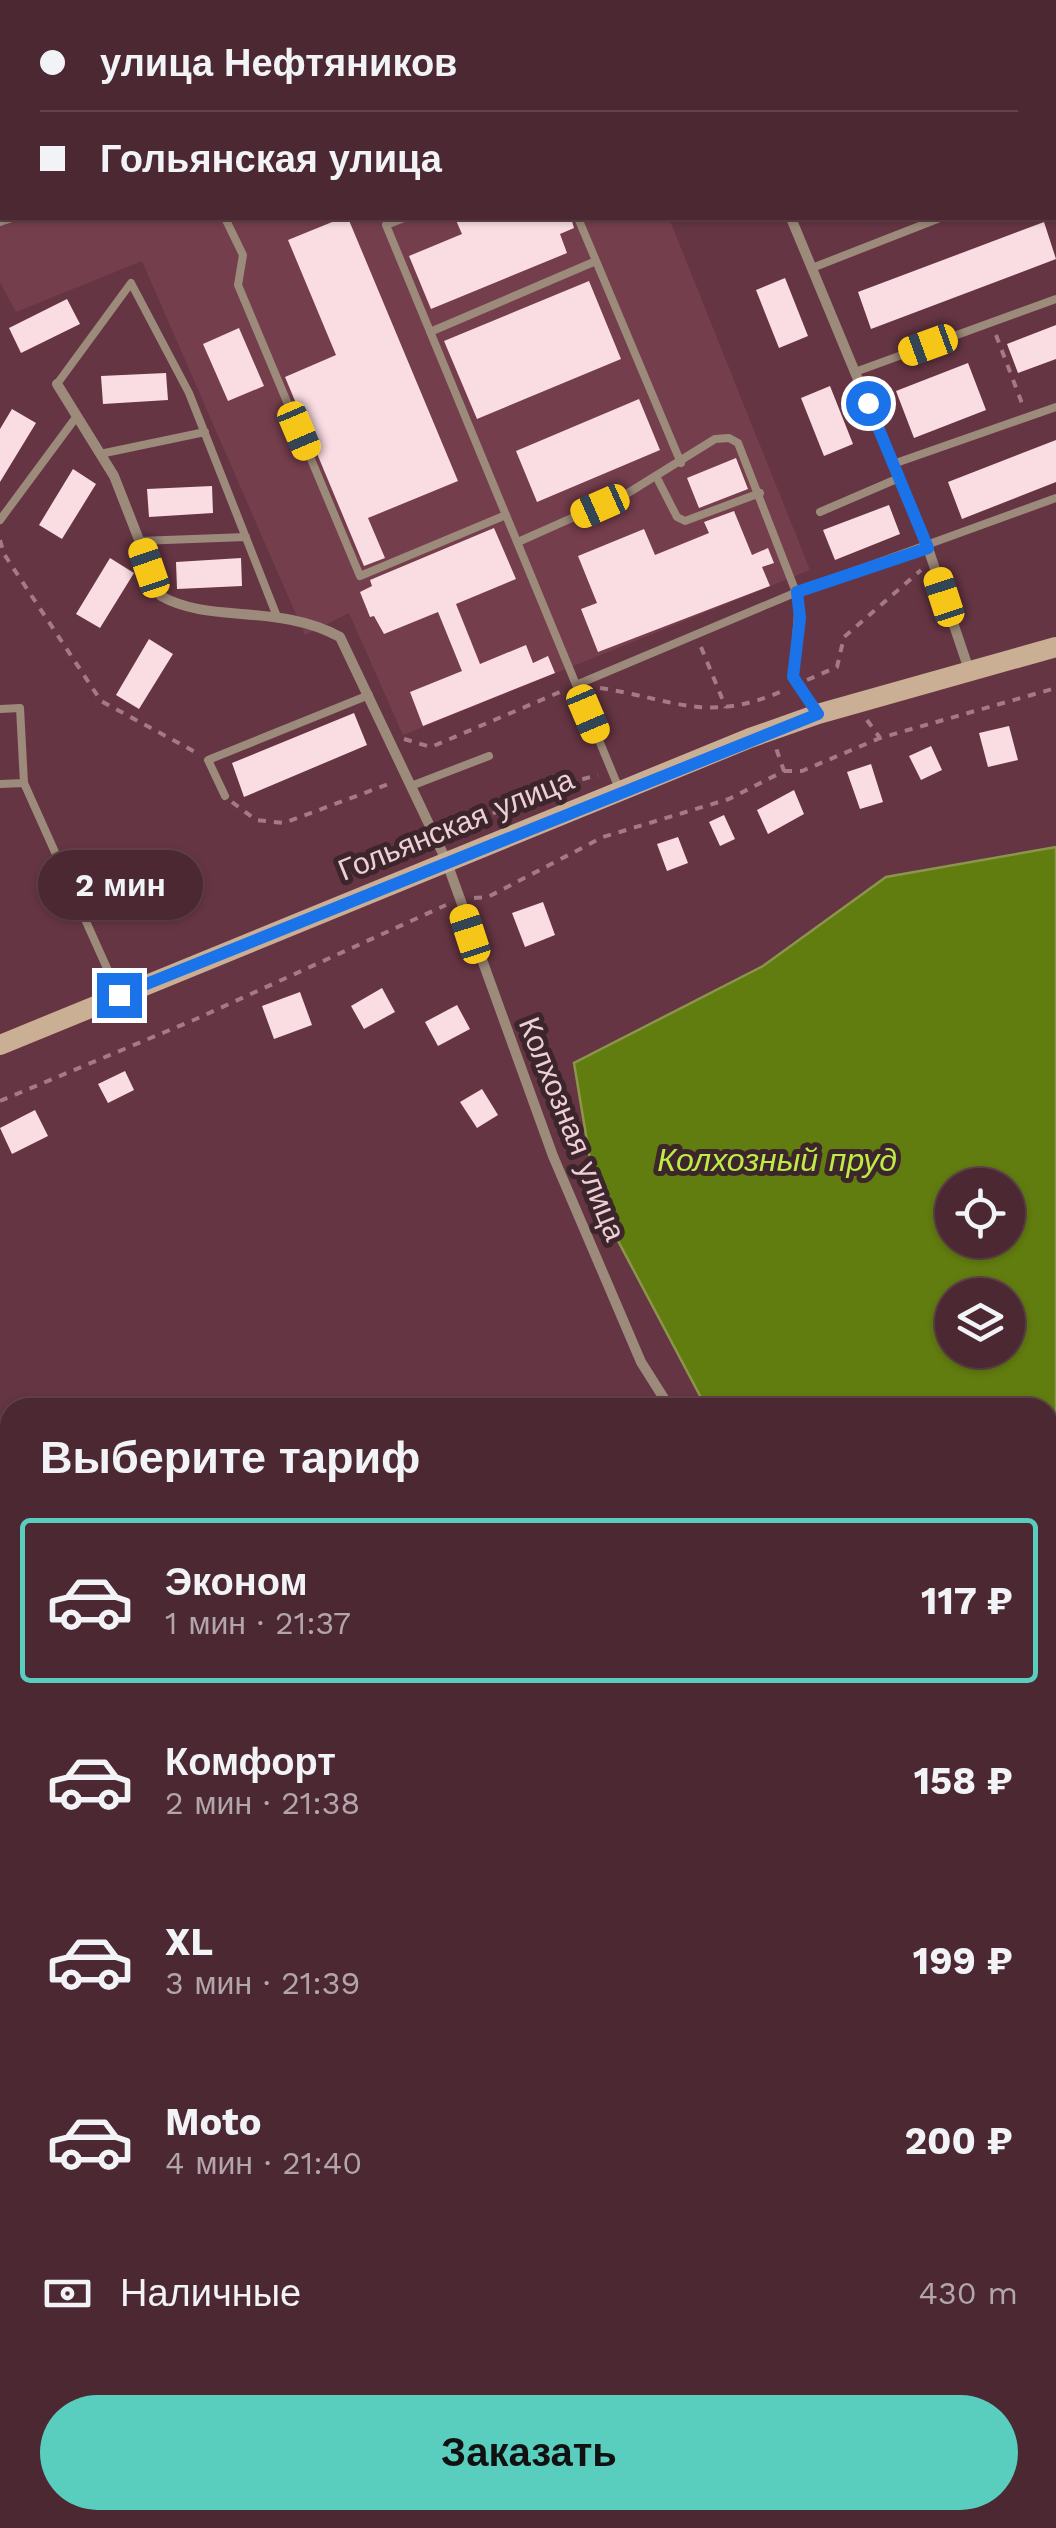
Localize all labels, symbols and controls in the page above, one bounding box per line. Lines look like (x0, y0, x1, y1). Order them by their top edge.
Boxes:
text: улица Нефтяников (100, 41, 457, 85)
text: Гольянская улица (100, 137, 442, 181)
car (895, 321, 961, 369)
route start (846, 381, 891, 426)
car (273, 398, 325, 464)
car (566, 480, 634, 532)
car (125, 535, 173, 601)
car (920, 564, 968, 630)
car (562, 681, 614, 747)
street label: Гольянская улица (333, 761, 579, 888)
callout: 2 мин (36, 850, 202, 920)
text: 2 мин (75, 866, 166, 904)
car (446, 901, 494, 967)
route end (97, 973, 142, 1018)
street label: Колхозная улица (512, 1012, 633, 1246)
water label: Колхозный пруд (657, 1141, 897, 1179)
map controls (935, 1168, 1025, 1368)
button: locate (935, 1168, 1025, 1258)
button: layers (935, 1278, 1025, 1368)
text: Выберите тариф (40, 1431, 420, 1484)
icon: car (45, 1556, 135, 1646)
text: Эконом (165, 1560, 308, 1604)
text: 117 ₽ (921, 1579, 1013, 1623)
text: 1 мин · 21:37 (165, 1604, 351, 1642)
icon: car (45, 1736, 135, 1826)
text: Комфорт (165, 1740, 336, 1784)
text: 158 ₽ (914, 1759, 1013, 1803)
text: 2 мин · 21:38 (165, 1784, 360, 1822)
icon: car (45, 1916, 135, 2006)
text: XL (165, 1920, 213, 1964)
text: 199 ₽ (913, 1939, 1013, 1983)
text: 3 мин · 21:39 (165, 1964, 360, 2002)
icon: car (45, 2096, 135, 2186)
text: Moto (165, 2100, 261, 2144)
text: 200 ₽ (904, 2119, 1013, 2163)
text: 4 мин · 21:40 (165, 2144, 362, 2182)
icon: cash (40, 2266, 95, 2321)
text: Наличные (120, 2271, 301, 2315)
text: 430 m (918, 2274, 1018, 2312)
button: Заказать (40, 2395, 1018, 2510)

